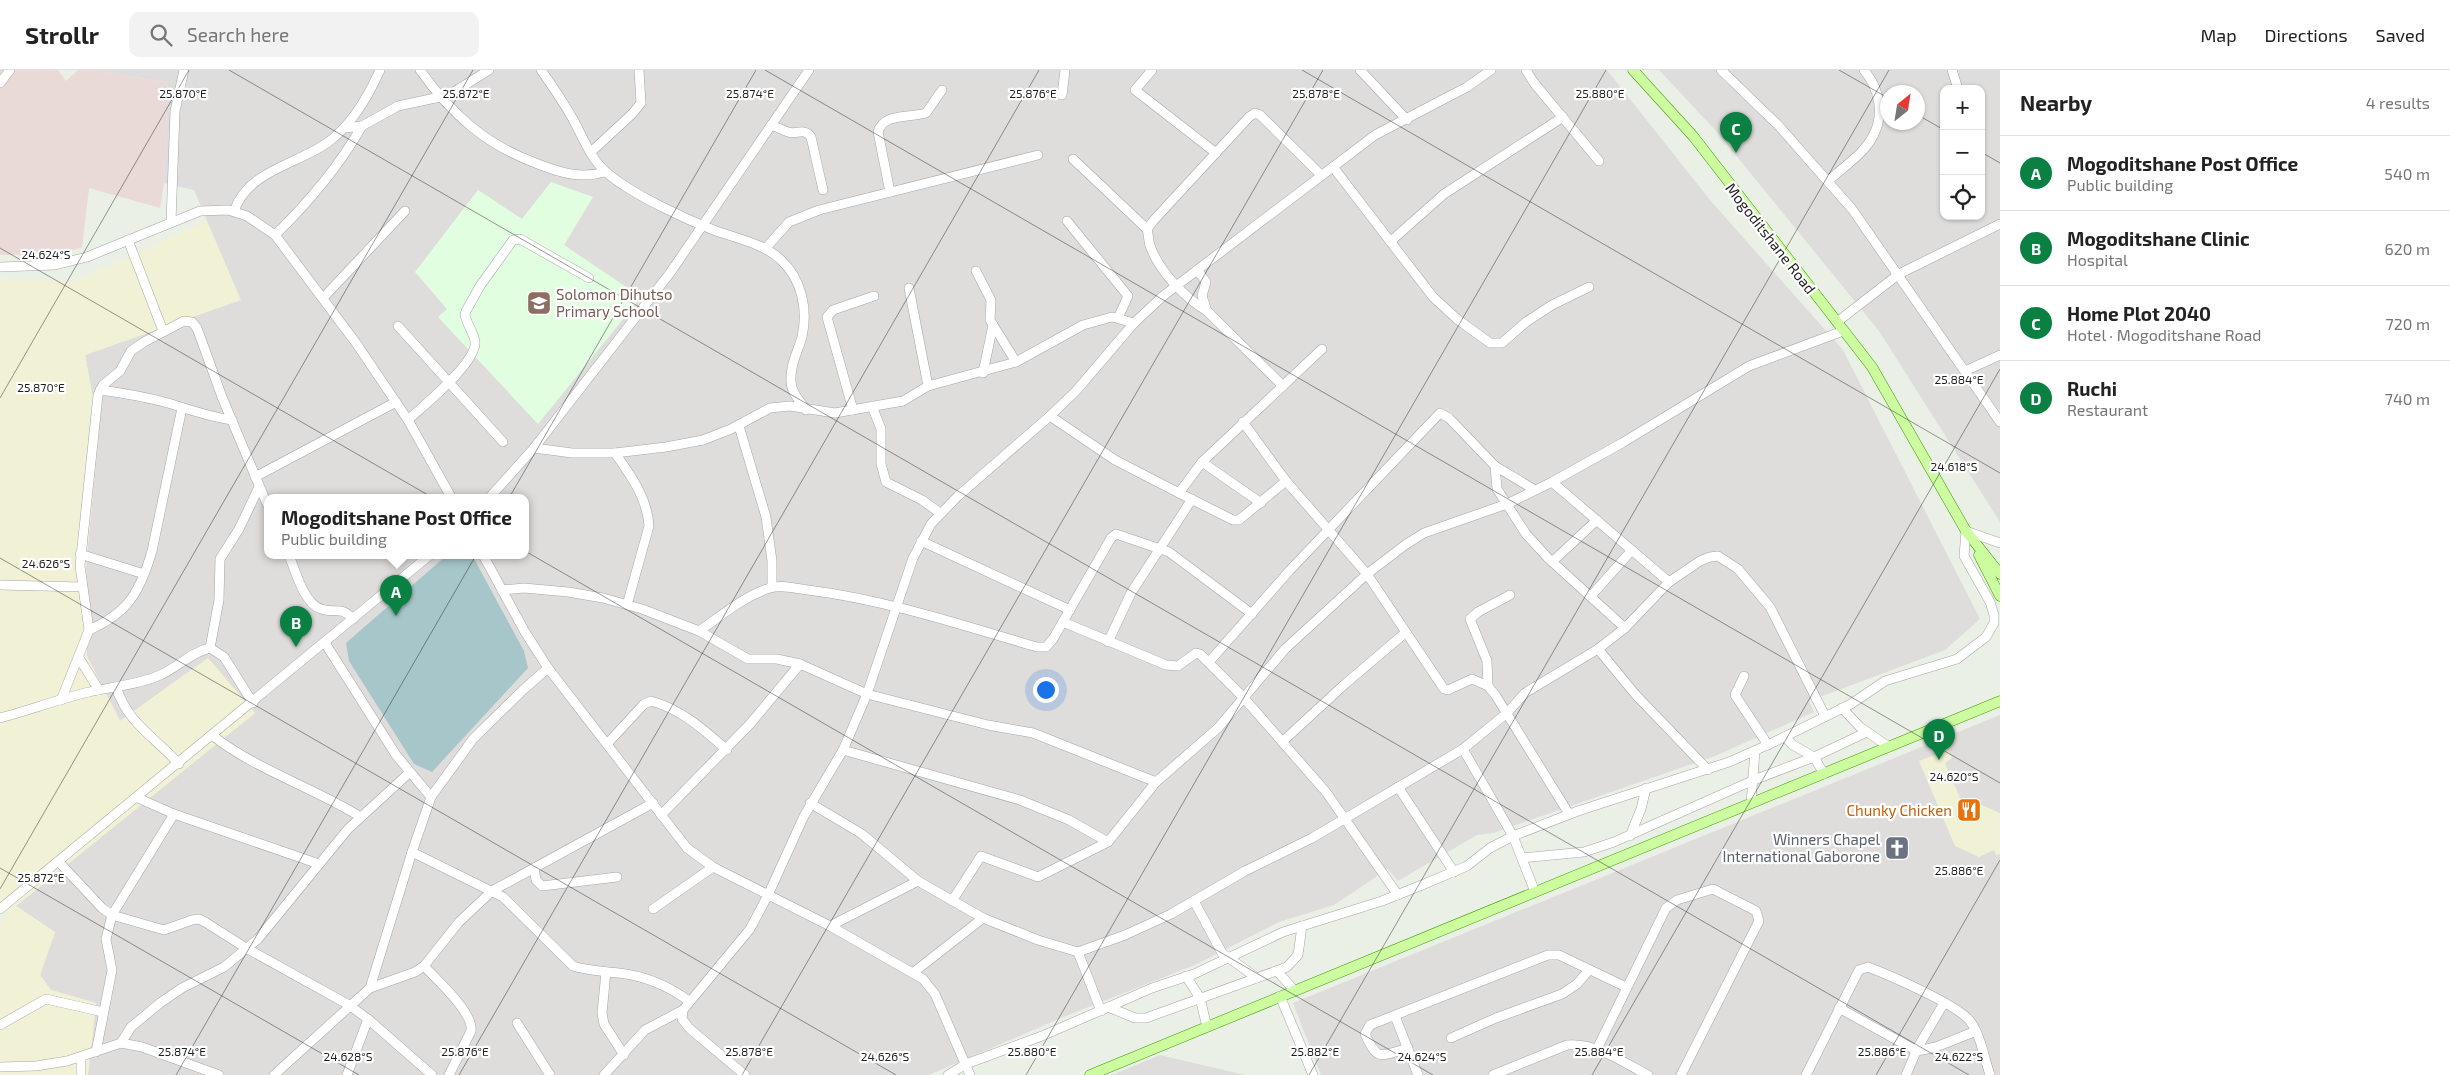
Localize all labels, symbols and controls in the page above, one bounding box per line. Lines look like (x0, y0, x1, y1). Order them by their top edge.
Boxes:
search box (129, 12, 479, 57)
text: Strollr (25, 20, 99, 49)
icon: search (147, 21, 175, 49)
text: Search here (187, 23, 289, 46)
text: Map (2200, 24, 2237, 46)
text: Directions (2265, 24, 2348, 46)
text: Saved (2376, 24, 2425, 46)
north arrow (1880, 85, 1925, 130)
map controls (1940, 85, 1985, 220)
button: + (1940, 85, 1985, 130)
text: 25.870°E (159, 86, 207, 100)
text: 25.872°E (442, 86, 490, 100)
text: 25.874°E (726, 86, 774, 100)
text: 25.876°E (1009, 86, 1057, 100)
text: 25.878°E (1292, 86, 1340, 100)
text: 25.880°E (1576, 86, 1625, 100)
text: Nearby (2020, 90, 2092, 115)
text: 4 results (2366, 93, 2430, 112)
pin: C (1720, 112, 1752, 153)
button: − (1940, 130, 1985, 175)
text: Mogoditshane Post Office (2067, 152, 2298, 175)
text: A (2031, 164, 2041, 183)
text: 540 m (2384, 164, 2430, 183)
button: locate (1940, 175, 1985, 220)
text: Public building (2067, 175, 2173, 194)
street label: Mogoditshane Road (1722, 179, 1820, 297)
text: Mogoditshane Clinic (2067, 227, 2250, 250)
text: B (2031, 239, 2041, 258)
text: 620 m (2385, 239, 2430, 258)
text: 24.624°S (22, 247, 71, 261)
text: Hospital (2067, 250, 2128, 269)
place label: Solomon Dihutso Primary School (556, 285, 672, 320)
school or university icon: Solomon Dihutso Primary School (526, 290, 552, 316)
text: Home Plot 2040 (2067, 302, 2211, 325)
text: C (2031, 314, 2041, 333)
text: 720 m (2386, 314, 2430, 333)
text: Hotel · Mogoditshane Road (2067, 325, 2262, 344)
text: 25.884°E (1935, 372, 1984, 386)
text: Ruchi (2067, 377, 2117, 400)
text: 25.870°E (17, 380, 65, 394)
text: D (2031, 389, 2041, 408)
text: 740 m (2385, 389, 2430, 408)
text: Restaurant (2067, 400, 2148, 419)
text: 24.618°S (1931, 459, 1978, 473)
popup (264, 494, 529, 559)
text: Mogoditshane Post Office (281, 506, 512, 529)
text: Public building (281, 529, 387, 548)
text: 24.626°S (22, 556, 70, 570)
pin: A (380, 575, 412, 616)
pin: B (280, 606, 312, 647)
your location (1033, 677, 1059, 703)
pin: D (1923, 719, 1955, 760)
text: 24.620°S (1930, 769, 1979, 783)
restaurant icon: Chunky Chicken (1956, 797, 1982, 823)
place label: Chunky Chicken (1846, 801, 1952, 819)
place label: Winners Chapel International Gaborone (1722, 830, 1881, 865)
church icon: Winners Chapel International Gaborone (1884, 835, 1910, 861)
text: 25.886°E (1935, 863, 1983, 877)
text: 25.872°E (17, 870, 65, 884)
text: 25.874°E (158, 1044, 206, 1058)
text: 25.876°E (441, 1044, 489, 1058)
text: 25.878°E (725, 1044, 773, 1058)
text: 25.880°E (1008, 1044, 1057, 1058)
text: 25.882°E (1291, 1044, 1339, 1058)
text: 25.884°E (1575, 1044, 1624, 1058)
text: 25.886°E (1858, 1044, 1906, 1058)
text: 24.628°S (324, 1049, 373, 1063)
text: 24.626°S (861, 1049, 909, 1063)
text: 24.624°S (1398, 1049, 1447, 1063)
text: 24.622°S (1935, 1049, 1983, 1063)

